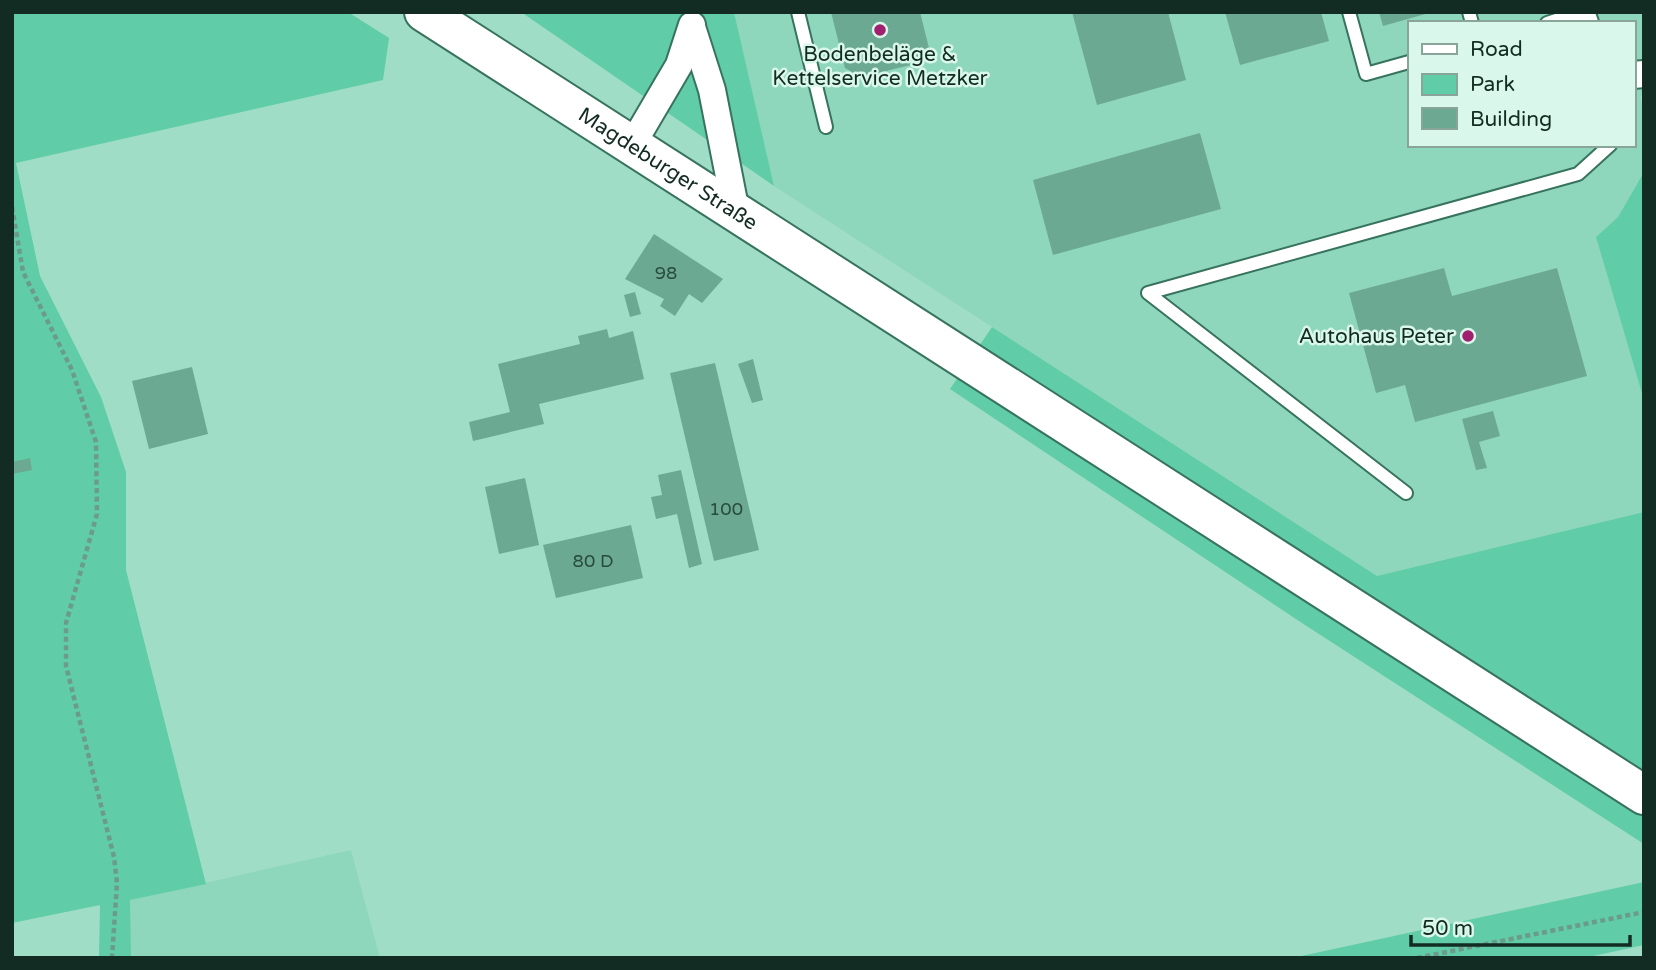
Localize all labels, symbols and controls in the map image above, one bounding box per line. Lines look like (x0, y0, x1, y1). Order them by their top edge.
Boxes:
legend (1408, 21, 1635, 147)
marker: Bodenbeläge & Kettelservice Metzker (872, 22, 888, 38)
text: Road (1470, 37, 1523, 62)
place label: Bodenbeläge & Kettelservice Metzker (772, 42, 988, 91)
text: Park (1470, 72, 1515, 97)
street label: Magdeburger Straße (574, 102, 762, 235)
text: Building (1470, 107, 1552, 132)
house number: 98 (655, 262, 677, 284)
place label: Autohaus Peter (1299, 324, 1454, 349)
marker: Autohaus Peter (1460, 328, 1476, 344)
house number: 100 (709, 498, 743, 520)
house number: 80 D (573, 550, 613, 572)
scale bar (1411, 904, 1630, 948)
text: 50 m (1422, 916, 1473, 941)

